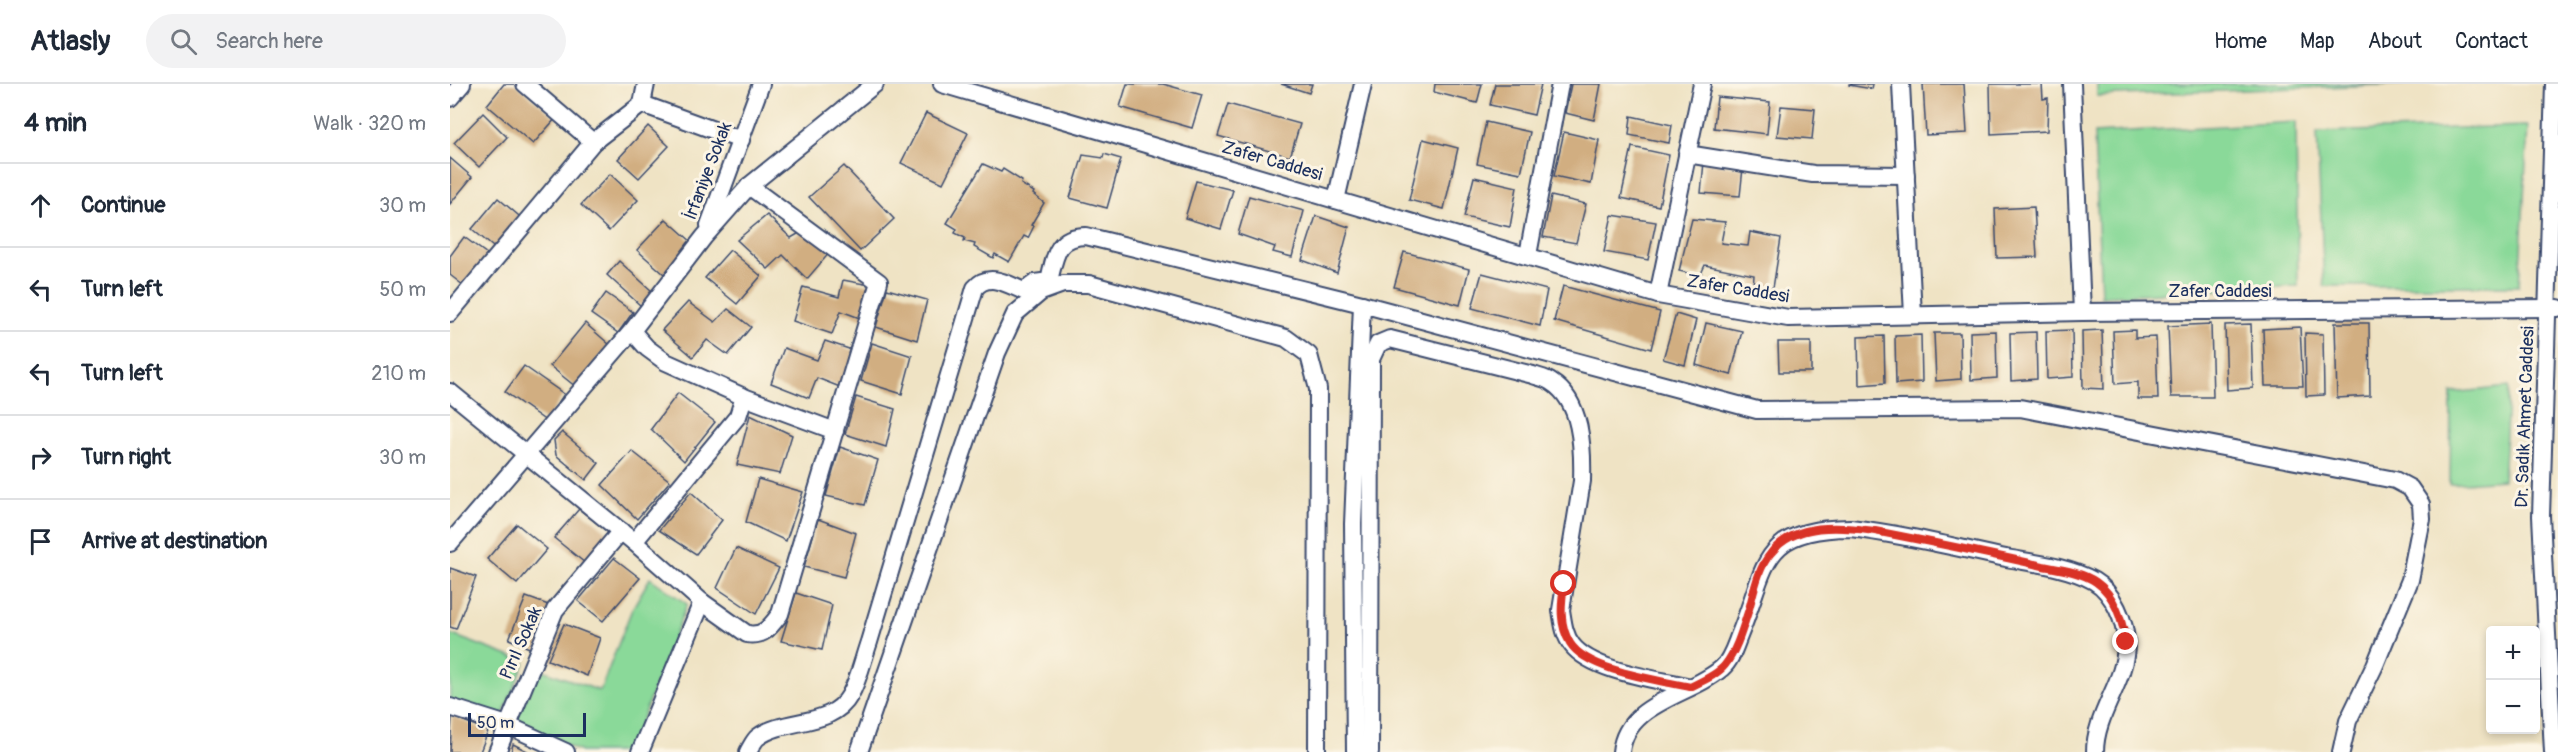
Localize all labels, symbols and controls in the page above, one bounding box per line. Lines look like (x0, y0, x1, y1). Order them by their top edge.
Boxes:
search box (146, 14, 566, 68)
text: Atlasly (30, 24, 110, 59)
icon: search (167, 25, 200, 58)
text: Search here (215, 27, 323, 55)
text: Home (2214, 28, 2267, 55)
text: Map (2300, 28, 2335, 55)
text: About (2368, 28, 2422, 55)
text: Contact (2455, 28, 2528, 55)
text: 4 min (24, 107, 87, 139)
text: Walk · 320 m (313, 111, 426, 136)
street label: İrfaniye Sokak (679, 118, 737, 223)
street label: Zafer Caddesi (1219, 136, 1325, 186)
icon: ahead (24, 189, 57, 222)
text: Continue (81, 191, 165, 219)
text: 30 m (379, 193, 426, 218)
street label: Zafer Caddesi (1685, 270, 1791, 308)
icon: left (24, 273, 57, 306)
text: Turn left (81, 275, 163, 303)
text: 50 m (379, 277, 426, 302)
street label: Zafer Caddesi (2168, 280, 2272, 303)
street label: Dr. Sadık Ahmet Caddesi (2510, 326, 2540, 508)
icon: left (24, 357, 57, 390)
text: Turn left (81, 359, 163, 387)
text: 210 m (371, 361, 426, 386)
icon: right (24, 441, 57, 474)
text: Turn right (81, 443, 171, 471)
text: 30 m (379, 445, 426, 470)
icon: arrive (24, 525, 57, 558)
text: Arrive at destination (81, 527, 267, 555)
route start (1550, 570, 1576, 596)
street label: Pırıl Sokak (495, 602, 548, 683)
map controls (2486, 626, 2540, 734)
button: + (2486, 626, 2540, 680)
route end (2112, 628, 2138, 654)
button: − (2486, 680, 2540, 734)
scale bar (468, 710, 586, 738)
text: 50 m (477, 713, 514, 733)

